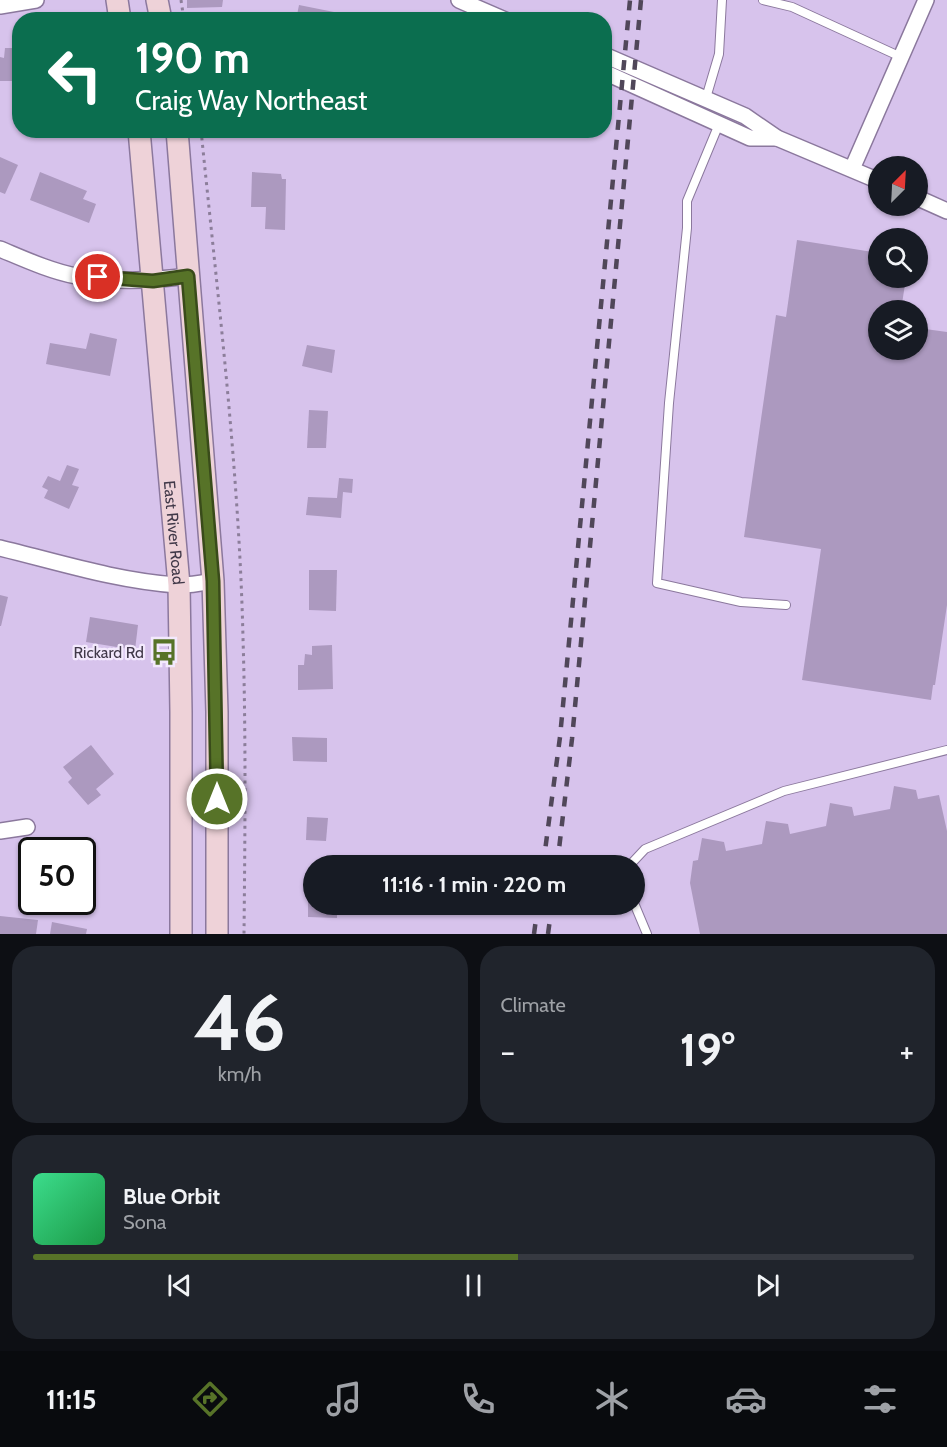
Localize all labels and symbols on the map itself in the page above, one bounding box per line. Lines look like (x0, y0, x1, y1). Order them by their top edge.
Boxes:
north arrow (868, 156, 928, 216)
pin (72, 251, 123, 302)
street label: East River Road (160, 480, 188, 585)
bus stop icon: Rickard Rd (149, 637, 179, 667)
place label: Rickard Rd (73, 643, 144, 662)
position arrow (185, 767, 249, 831)
speed limit sign: 50 (18, 837, 96, 915)

